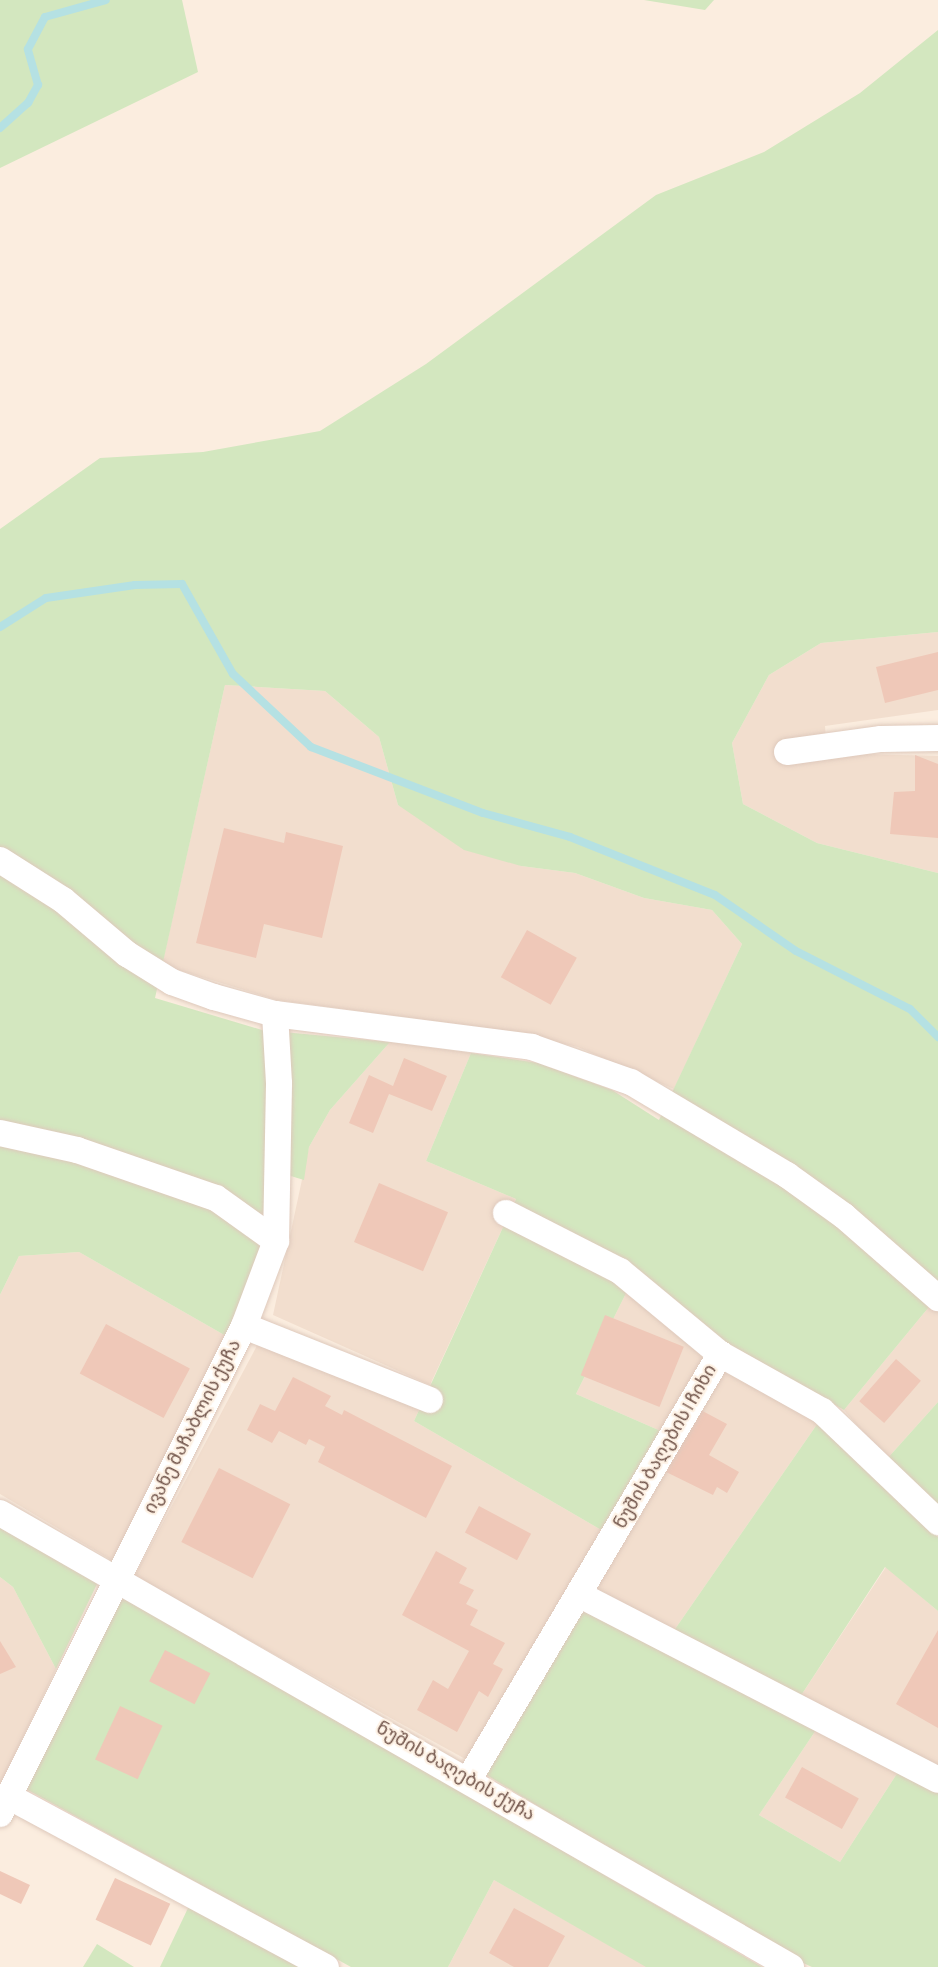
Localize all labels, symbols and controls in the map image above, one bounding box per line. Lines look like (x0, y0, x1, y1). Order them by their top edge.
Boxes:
street label: ივანე მაჩაბლის ქუჩა (140, 1336, 246, 1518)
street label: ნუშის ბაღების I ჩიხი (610, 1361, 722, 1533)
street label: ნუშის ბაღების ქუჩა (372, 1718, 538, 1826)

